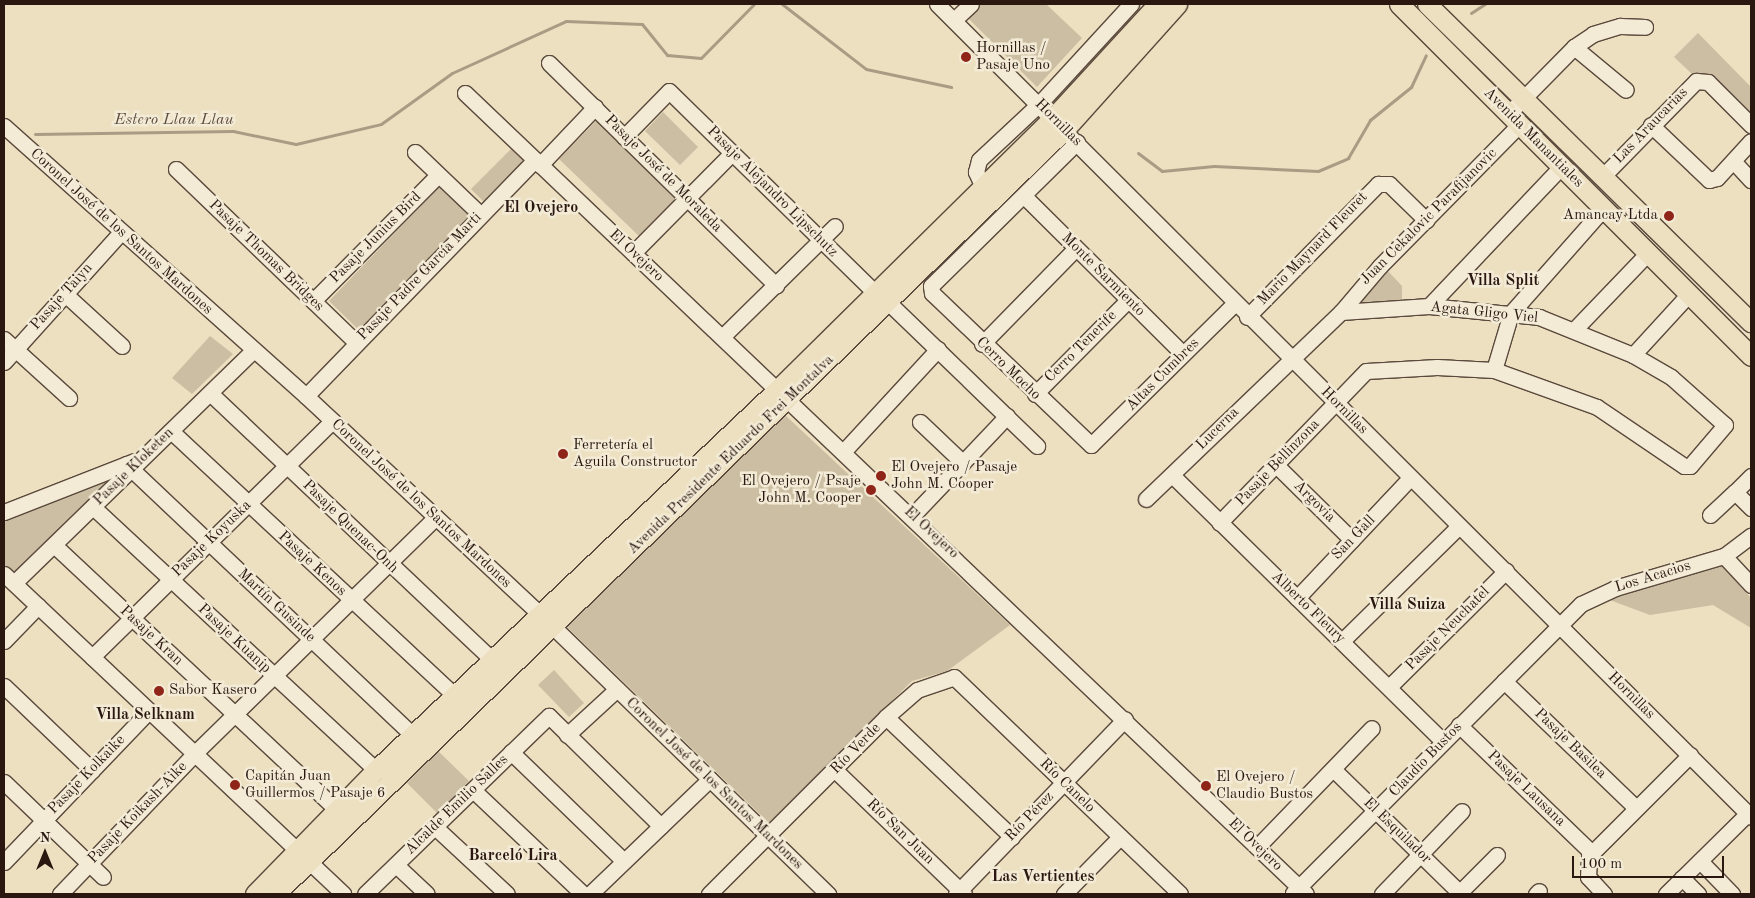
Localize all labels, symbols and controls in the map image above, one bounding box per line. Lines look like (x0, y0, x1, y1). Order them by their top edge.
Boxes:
place label: Hornillas / Pasaje Uno (976, 39, 1050, 74)
marker: Hornillas / Pasaje Uno (960, 51, 972, 63)
street label: Avenida Manantiales (1479, 84, 1587, 192)
street label: Las Araucarias (1610, 84, 1692, 168)
street label: Hornillas (1031, 96, 1085, 150)
water label: Estero Llau Llau (114, 110, 234, 130)
street label: Pasaje José de Moraleda (601, 112, 725, 236)
street label: Pasaje Alejandro Lipschutz (703, 123, 841, 261)
street label: Coronel José de los Santos Mardones (26, 145, 216, 319)
street label: Juan Cekalovic Parafijanovic (1357, 145, 1501, 289)
street label: Pasaje Junius Bird (326, 188, 426, 288)
street label: Mario Maynard Fleuret (1254, 189, 1372, 309)
street label: Pasaje Thomas Bridges (205, 196, 327, 316)
district label: El Ovejero (504, 198, 578, 218)
place label: Amancay Ltda (1563, 207, 1658, 225)
street label: Pasaje Padre García Marti (354, 209, 486, 345)
marker: Amancay Ltda (1662, 209, 1676, 223)
street label: El Ovejero (605, 226, 667, 286)
street label: Monte Sarmiento (1057, 229, 1149, 321)
street label: Pasaje Taiyn (27, 260, 97, 334)
district label: Villa Split (1467, 271, 1539, 291)
street label: Agata Gligo Viel (1429, 298, 1539, 328)
street label: Cerro Tenerife (1041, 307, 1121, 387)
street label: Cerro Mocho (972, 334, 1044, 404)
street label: Altas Cumbres (1123, 335, 1203, 415)
street label: Avenida Presidente Eduardo Frei Montalva (624, 351, 838, 559)
street label: Hornillas (1317, 384, 1371, 438)
street label: Lucerna (1193, 404, 1243, 454)
street label: Coronel José de los Santos Mardones (327, 416, 515, 592)
street label: Pasaje Bellinzona (1232, 416, 1324, 510)
street label: Pasaje Kloketen (90, 424, 178, 510)
place label: Ferretería el Aguila Constructor (573, 436, 697, 471)
marker: Ferretería el Aguila Constructor (557, 448, 569, 460)
place label: El Ovejero / Pasaje John M. Cooper (891, 458, 1017, 493)
marker: El Ovejero / Pasaje John M. Cooper (875, 470, 887, 482)
place label: El Ovejero / Psaje John M. Cooper (742, 472, 861, 507)
street label: Pasaje Quenac-Onh (298, 477, 402, 577)
street label: Argovia (1289, 477, 1339, 527)
marker: El Ovejero / Psaje John M. Cooper (865, 484, 877, 496)
street label: Pasaje Koyuska (169, 497, 255, 581)
street label: El Ovejero (900, 503, 962, 563)
street label: San Gall (1328, 512, 1380, 564)
street label: Pasaje Kenos (274, 528, 350, 600)
street label: Los Acacios (1613, 557, 1693, 597)
street label: Martín Gusinde (233, 565, 319, 647)
street label: Alberto Fleury (1267, 568, 1349, 648)
street label: Pasaje Neuchatel (1402, 583, 1494, 675)
district label: Villa Suiza (1368, 595, 1446, 615)
street label: Pasaje Kuanip (194, 601, 274, 677)
street label: Pasaje Kran (116, 602, 186, 670)
street label: Hornillas (1604, 669, 1658, 723)
place label: Sabor Kasero (169, 682, 257, 700)
marker: Sabor Kasero (153, 685, 165, 697)
street label: Coronel José de los Santos Mardones (622, 694, 806, 874)
district label: Villa Selknam (95, 705, 195, 725)
street label: Pasaje Basilea (1530, 705, 1610, 783)
street label: Claudio Bustos (1386, 719, 1466, 801)
street label: Río Verde (827, 720, 885, 778)
street label: Pasaje Kolkaike (45, 732, 129, 818)
street label: Pasaje Lausana (1483, 747, 1569, 831)
street label: Alcalde Emilio Salles (402, 751, 512, 859)
street label: Río Canelo (1035, 755, 1099, 817)
street label: Pasaje Koikash-Aike (85, 758, 191, 868)
place label: Capitán Juan Guillermos / Pasaje 6 (245, 767, 385, 802)
place label: El Ovejero / Claudio Bustos (1216, 768, 1313, 803)
marker: Capitán Juan Guillermos / Pasaje 6 (229, 779, 241, 791)
marker: El Ovejero / Claudio Bustos (1200, 780, 1212, 792)
street label: Río Pérez (1002, 788, 1058, 846)
street label: El Esquilador (1359, 794, 1435, 868)
street label: Río San Juan (862, 795, 938, 869)
street label: El Ovejero (1224, 815, 1286, 875)
north arrow (20, 828, 70, 878)
text: N (40, 831, 50, 845)
district label: Barceló Lira (468, 846, 558, 866)
scale bar (1575, 846, 1728, 878)
text: 100 m (1580, 857, 1622, 872)
district label: Las Vertientes (992, 867, 1094, 887)

